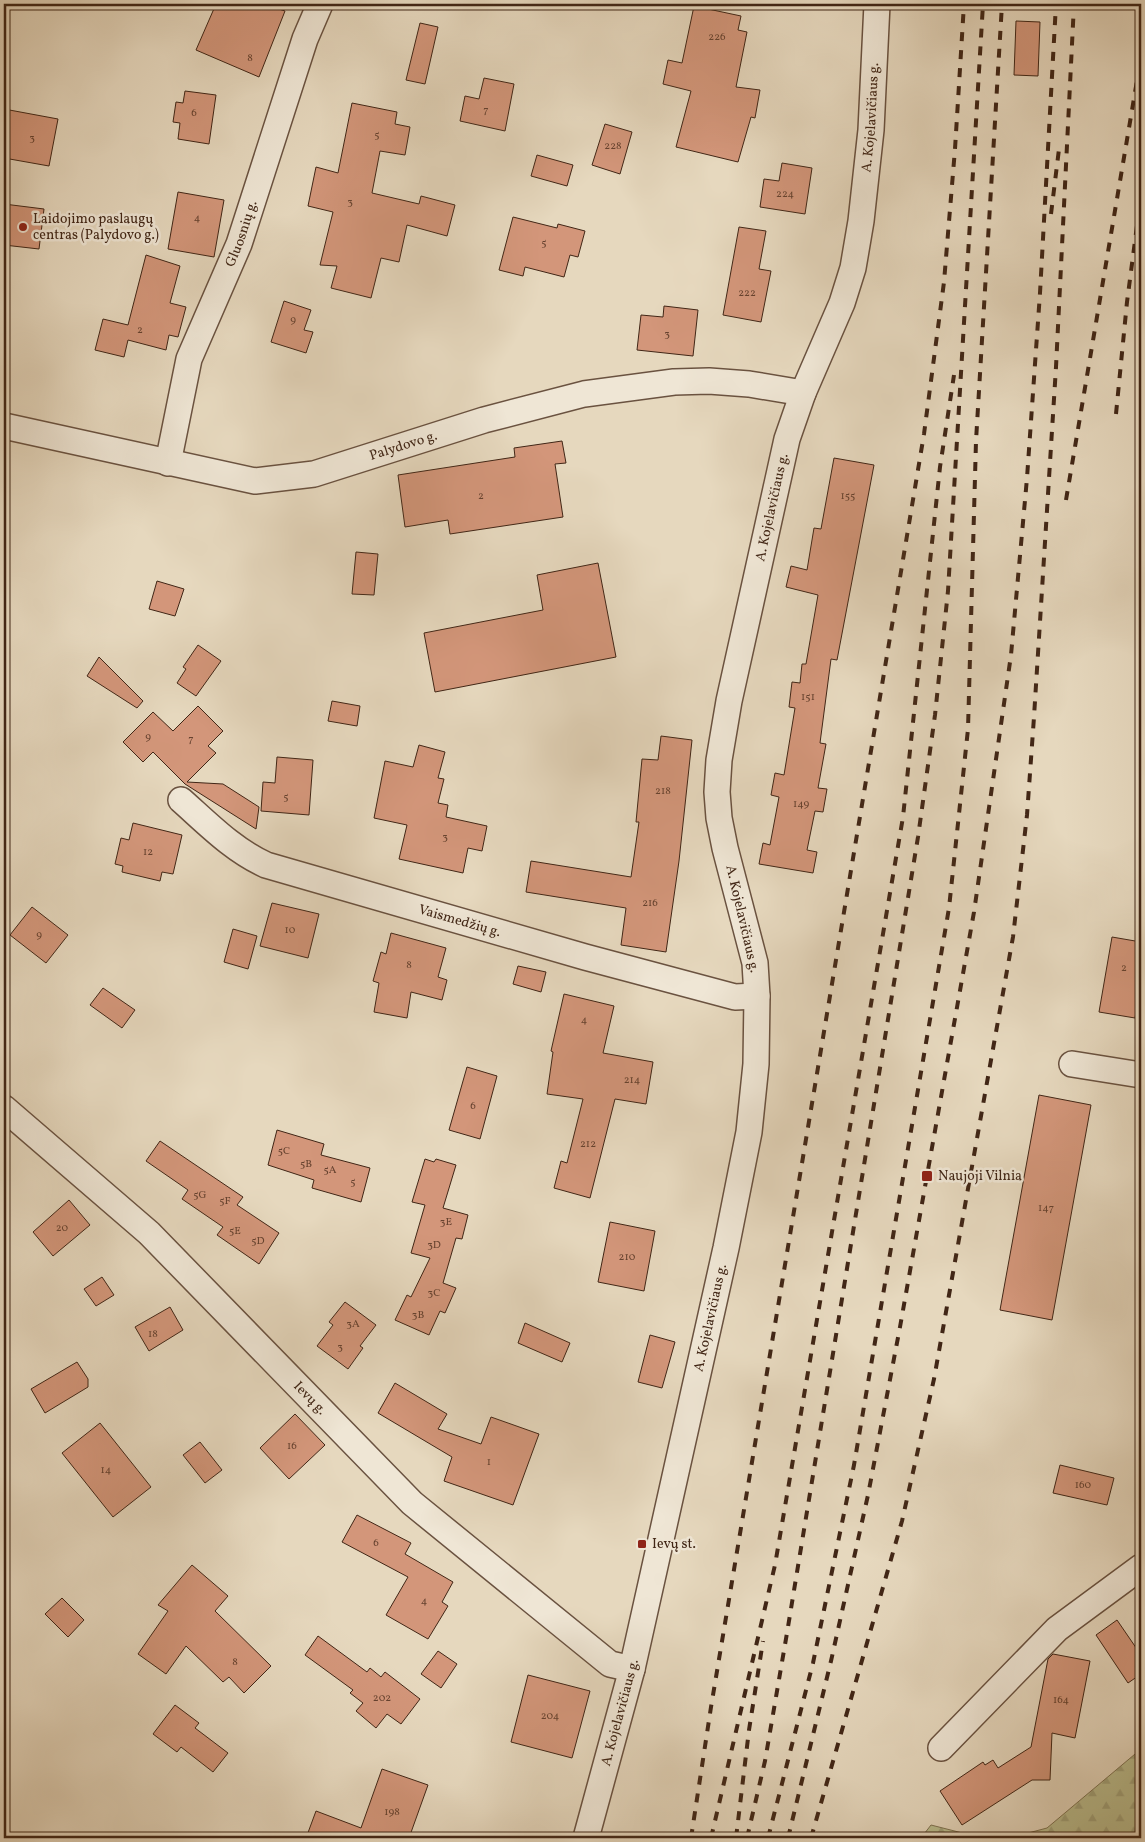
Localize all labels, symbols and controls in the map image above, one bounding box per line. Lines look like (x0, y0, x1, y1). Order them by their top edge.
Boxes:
house number: 226 (708, 30, 726, 45)
house number: 8 (247, 51, 253, 66)
street label: A. Kojelavičiaus g. (857, 62, 884, 173)
house number: 7 (483, 103, 489, 118)
house number: 6 (191, 106, 197, 121)
house number: 5 (374, 128, 380, 143)
house number: 3 (29, 131, 35, 146)
house number: 228 (604, 139, 622, 154)
house number: 224 (776, 187, 794, 202)
house number: 3 (347, 195, 353, 210)
street label: Gluosnių g. (221, 198, 262, 270)
place label: Laidojimo paslaugų centras (Palydovo g.) (33, 210, 159, 245)
house number: 4 (194, 211, 201, 226)
marker: Laidojimo paslaugų centras (Palydovo g.) (17, 221, 29, 233)
house number: 5 (541, 236, 547, 251)
house number: 222 (738, 286, 756, 301)
house number: 9 (290, 313, 296, 328)
house number: 2 (137, 323, 143, 338)
house number: 3 (664, 327, 670, 342)
street label: Palydovo g. (367, 426, 439, 465)
street label: A. Kojelavičiaus g. (751, 452, 793, 563)
house number: 2 (478, 489, 484, 504)
house number: 155 (841, 489, 855, 504)
house number: 151 (801, 690, 815, 705)
house number: 9 (145, 730, 151, 745)
house number: 7 (188, 732, 194, 747)
house number: 218 (655, 784, 671, 799)
house number: 5 (283, 790, 289, 805)
house number: 149 (793, 797, 809, 812)
house number: 3 (442, 830, 448, 845)
house number: 12 (143, 845, 153, 860)
street label: A. Kojelavičiaus g. (720, 863, 764, 975)
house number: 216 (642, 896, 658, 911)
street label: Vaismedžių g. (416, 900, 503, 942)
house number: 10 (285, 923, 296, 938)
house number: 9 (36, 928, 42, 943)
house number: 8 (406, 958, 412, 973)
house number: 2 (1121, 961, 1127, 976)
house number: 4 (581, 1013, 588, 1028)
house number: 214 (624, 1073, 641, 1088)
house number: 6 (470, 1099, 476, 1114)
house number: 212 (580, 1137, 596, 1152)
house number: 5C (278, 1144, 290, 1159)
house number: 5B (300, 1157, 312, 1172)
house number: 5A (323, 1163, 337, 1178)
place label: Naujoji Vilnia (938, 1167, 1022, 1186)
marker: Naujoji Vilnia (920, 1169, 934, 1183)
house number: 5 (350, 1175, 356, 1190)
house number: 5G (193, 1188, 207, 1203)
house number: 5F (219, 1194, 231, 1209)
house number: 147 (1038, 1201, 1054, 1216)
house number: 3E (440, 1215, 453, 1230)
house number: 20 (56, 1221, 69, 1236)
house number: 5E (229, 1224, 241, 1239)
house number: 5D (251, 1234, 265, 1249)
house number: 3D (427, 1238, 441, 1253)
house number: 210 (619, 1250, 636, 1265)
street label: A. Kojelavičiaus g. (689, 1262, 732, 1374)
house number: 3C (428, 1286, 440, 1301)
house number: 3B (412, 1308, 424, 1323)
house number: 3A (346, 1317, 360, 1332)
house number: 18 (148, 1327, 158, 1342)
house number: 3 (337, 1340, 343, 1355)
street label: Ievų g. (289, 1377, 331, 1419)
house number: 16 (287, 1439, 297, 1454)
house number: 1 (487, 1455, 491, 1470)
house number: 14 (101, 1463, 112, 1478)
house number: 160 (1075, 1478, 1092, 1493)
place label: Ievų st. (652, 1535, 696, 1554)
house number: 6 (373, 1536, 379, 1551)
marker: Ievų st. (636, 1538, 648, 1550)
house number: 4 (421, 1594, 428, 1609)
house number: 8 (232, 1655, 238, 1670)
street label: A. Kojelavičiaus g. (597, 1657, 643, 1768)
house number: 202 (373, 1691, 391, 1706)
house number: 164 (1053, 1693, 1069, 1708)
house number: 204 (541, 1709, 560, 1724)
house number: 198 (384, 1805, 400, 1820)

